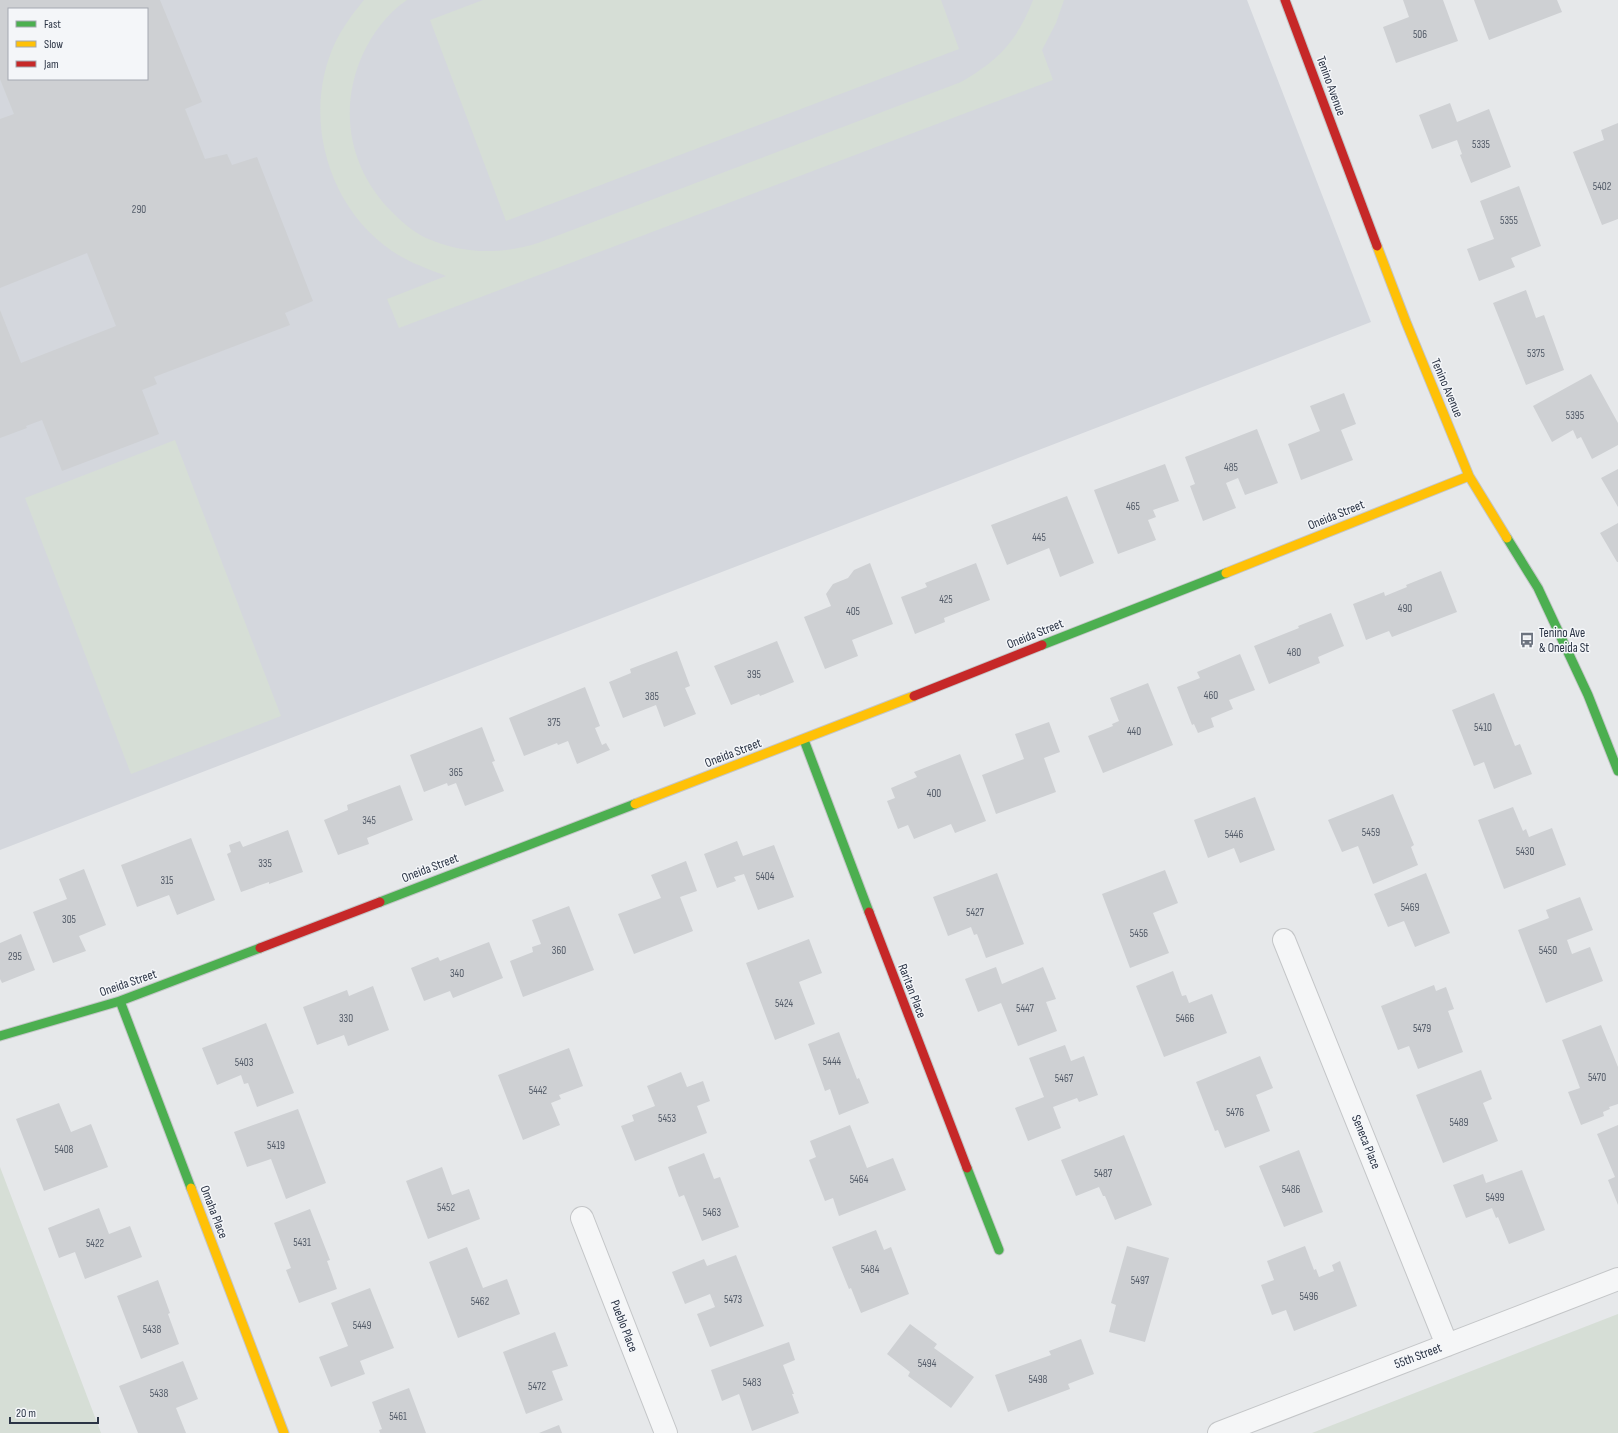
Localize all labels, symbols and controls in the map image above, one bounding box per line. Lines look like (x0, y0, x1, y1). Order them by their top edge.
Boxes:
legend (8, 8, 148, 80)
text: Fast (44, 17, 61, 32)
house number: 506 (1413, 28, 1427, 41)
text: Slow (44, 37, 63, 52)
street label: Tenino Avenue (1313, 54, 1349, 118)
text: Jam (43, 57, 59, 72)
house number: 5335 (1472, 138, 1490, 151)
house number: 5402 (1593, 180, 1612, 193)
house number: 290 (132, 203, 146, 216)
house number: 5355 (1500, 214, 1518, 227)
house number: 5375 (1527, 347, 1545, 360)
street label: Tenino Avenue (1427, 356, 1467, 420)
house number: 5395 (1566, 409, 1584, 422)
house number: 485 (1224, 461, 1238, 474)
street label: Oneida Street (1305, 496, 1367, 534)
house number: 465 (1126, 500, 1140, 513)
house number: 445 (1032, 531, 1046, 544)
house number: 425 (939, 593, 953, 606)
house number: 490 (1398, 602, 1412, 615)
house number: 405 (846, 605, 860, 618)
street label: Oneida Street (1004, 615, 1066, 653)
place label: Tenino Ave & Oneida St (1539, 625, 1589, 656)
bus stop icon: Tenino Ave & Oneida St (1518, 631, 1536, 649)
house number: 480 (1287, 646, 1301, 659)
house number: 395 (747, 668, 761, 681)
house number: 460 (1204, 689, 1218, 702)
house number: 385 (645, 690, 659, 703)
house number: 375 (547, 716, 561, 729)
house number: 5410 (1474, 721, 1492, 734)
house number: 440 (1127, 725, 1141, 738)
street label: Oneida Street (702, 735, 764, 771)
house number: 365 (449, 766, 463, 779)
house number: 400 (927, 787, 941, 800)
house number: 345 (362, 814, 376, 827)
house number: 5459 (1362, 826, 1380, 839)
house number: 5446 (1225, 828, 1243, 841)
house number: 5430 (1516, 845, 1534, 858)
street label: Oneida Street (399, 850, 461, 886)
house number: 335 (258, 857, 272, 870)
house number: 5404 (756, 870, 775, 883)
house number: 315 (161, 874, 173, 887)
house number: 5469 (1401, 901, 1419, 914)
house number: 5427 (966, 906, 985, 919)
house number: 305 (62, 913, 76, 926)
house number: 5456 (1130, 927, 1148, 940)
house number: 360 (552, 944, 566, 957)
house number: 5450 (1539, 944, 1557, 957)
house number: 295 (8, 950, 22, 963)
street label: Raritan Place (894, 962, 930, 1020)
street label: Oneida Street (97, 966, 159, 1000)
house number: 340 (450, 967, 464, 980)
house number: 5424 (775, 997, 793, 1010)
house number: 5447 (1016, 1002, 1035, 1015)
house number: 330 (339, 1012, 353, 1025)
house number: 5466 (1176, 1012, 1195, 1025)
house number: 5479 (1413, 1022, 1431, 1035)
house number: 5444 (823, 1055, 842, 1068)
house number: 5403 (235, 1056, 254, 1069)
house number: 5470 (1588, 1071, 1606, 1084)
house number: 5467 (1055, 1072, 1074, 1085)
house number: 5442 (529, 1084, 548, 1097)
house number: 5476 (1226, 1106, 1244, 1119)
house number: 5453 (658, 1112, 676, 1125)
street label: Seneca Place (1348, 1113, 1384, 1171)
house number: 5489 (1450, 1116, 1469, 1129)
house number: 5419 (267, 1139, 285, 1152)
house number: 5408 (55, 1143, 74, 1156)
house number: 5487 (1094, 1167, 1113, 1180)
house number: 5464 (850, 1173, 869, 1186)
street label: Omaha Place (197, 1183, 231, 1241)
house number: 5486 (1282, 1183, 1301, 1196)
house number: 5499 (1486, 1191, 1505, 1204)
house number: 5452 (437, 1201, 455, 1214)
house number: 5463 (703, 1206, 722, 1219)
house number: 5431 (293, 1236, 311, 1249)
house number: 5422 (86, 1237, 105, 1250)
house number: 5484 (861, 1263, 880, 1276)
house number: 5497 (1131, 1274, 1150, 1287)
house number: 5496 (1300, 1290, 1319, 1303)
house number: 5473 (724, 1293, 742, 1306)
house number: 5462 (471, 1295, 490, 1308)
street label: Pueblo Place (607, 1298, 641, 1354)
house number: 5449 (353, 1319, 371, 1332)
house number: 5438 (143, 1323, 161, 1336)
street label: 55th Street (1392, 1340, 1444, 1372)
house number: 5494 (918, 1357, 937, 1370)
house number: 5498 (1029, 1373, 1048, 1386)
house number: 5483 (743, 1376, 762, 1389)
house number: 5472 (528, 1380, 546, 1393)
house number: 5438 (150, 1387, 168, 1400)
scale bar (10, 1399, 98, 1425)
text: 20 m (16, 1406, 36, 1421)
house number: 5461 (389, 1410, 407, 1423)

